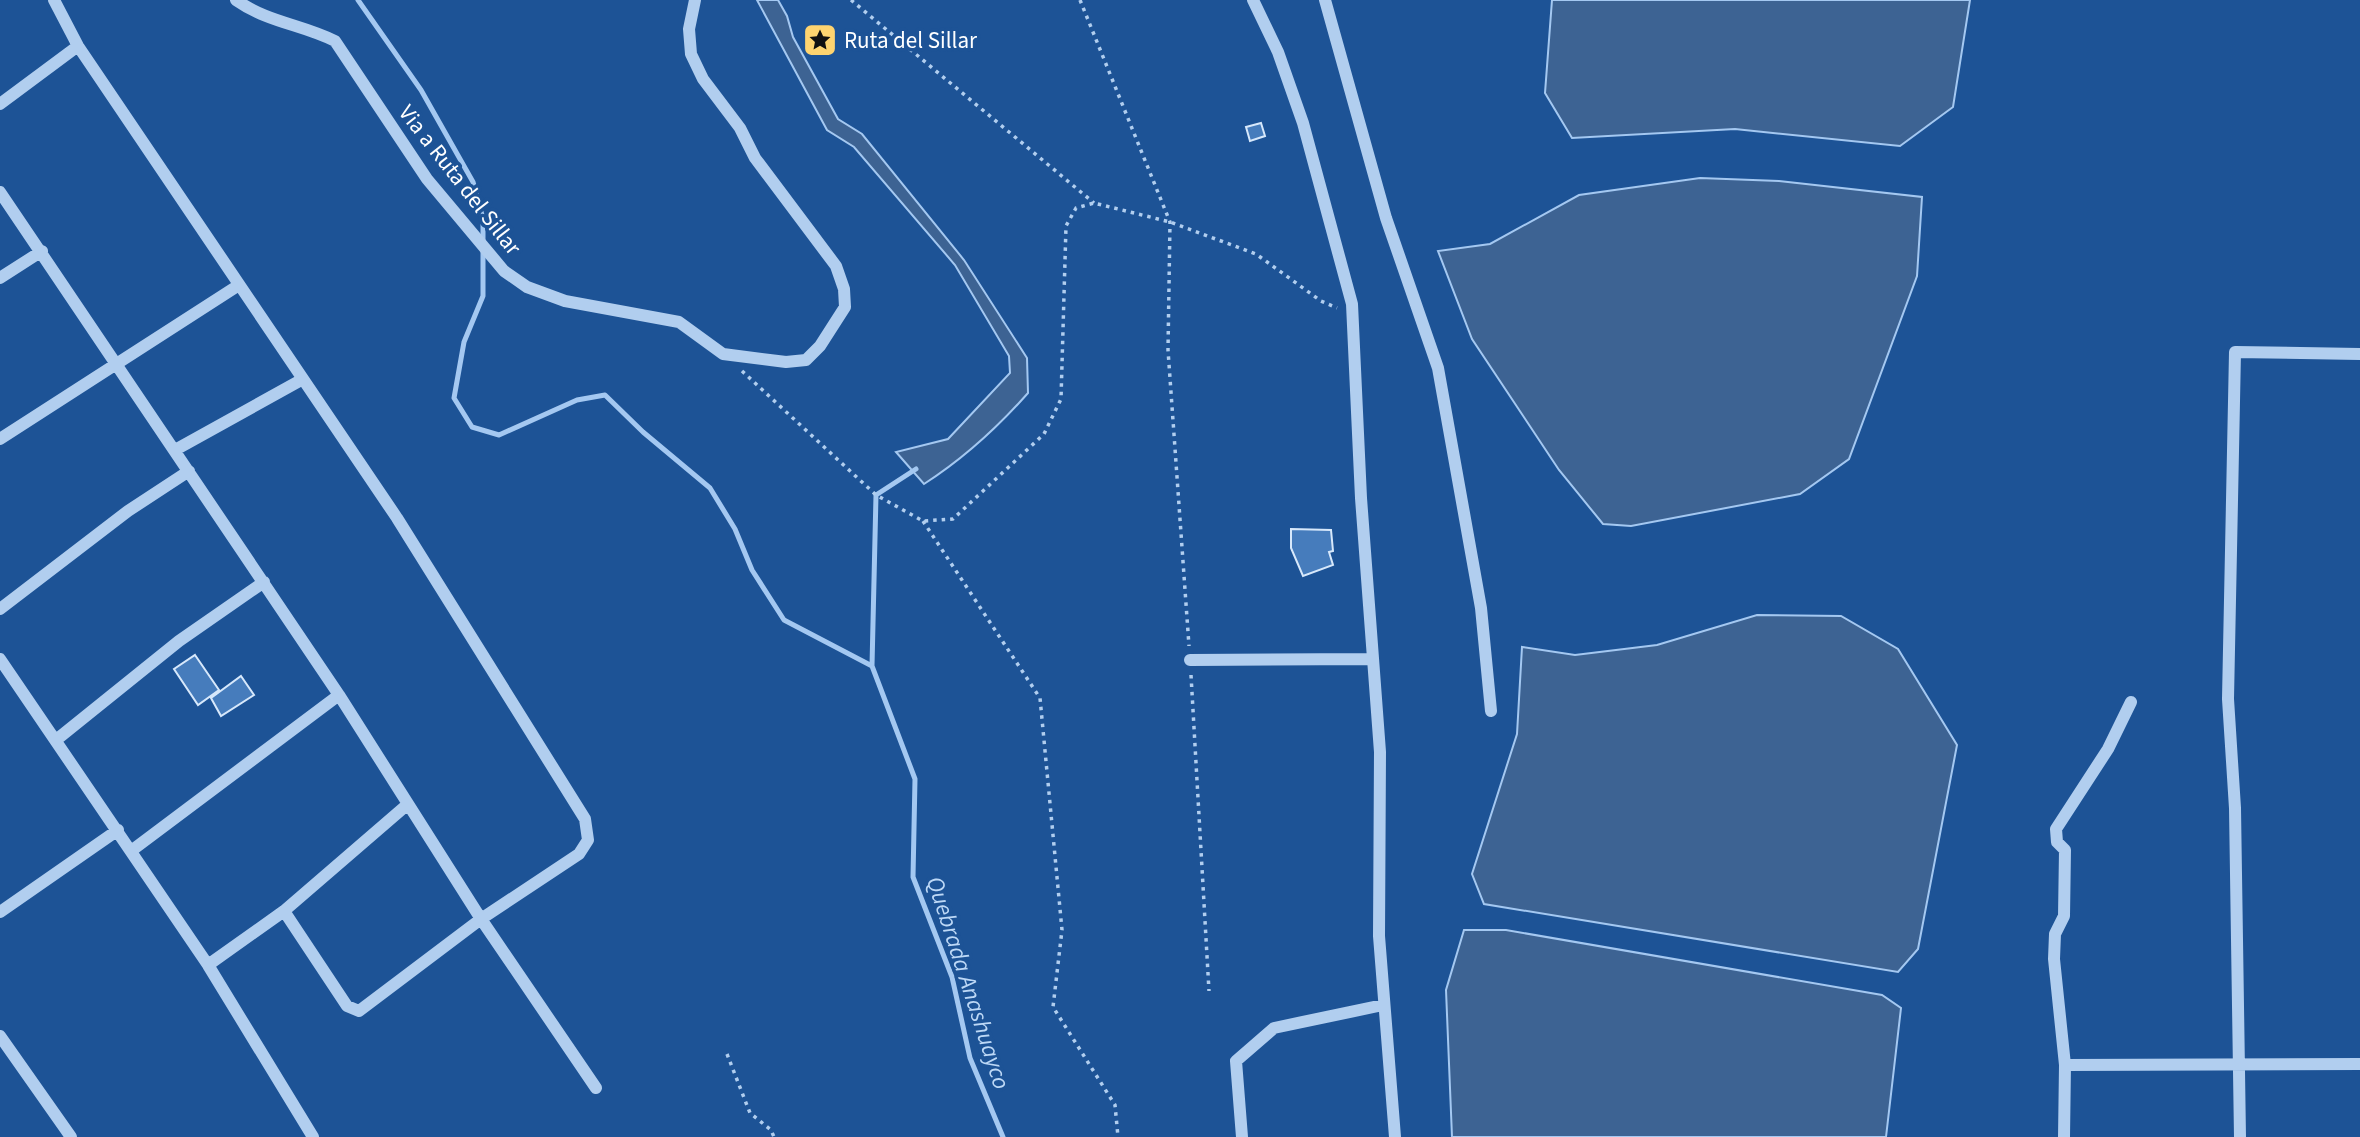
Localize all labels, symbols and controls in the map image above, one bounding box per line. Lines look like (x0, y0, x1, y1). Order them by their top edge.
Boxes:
place icon: Ruta del Sillar (801, 21, 839, 59)
place label: Ruta del Sillar (844, 24, 978, 57)
street label: Via a Ruta del Sillar (391, 98, 530, 263)
water label: Quebrada Anashuayco (917, 872, 1019, 1094)

